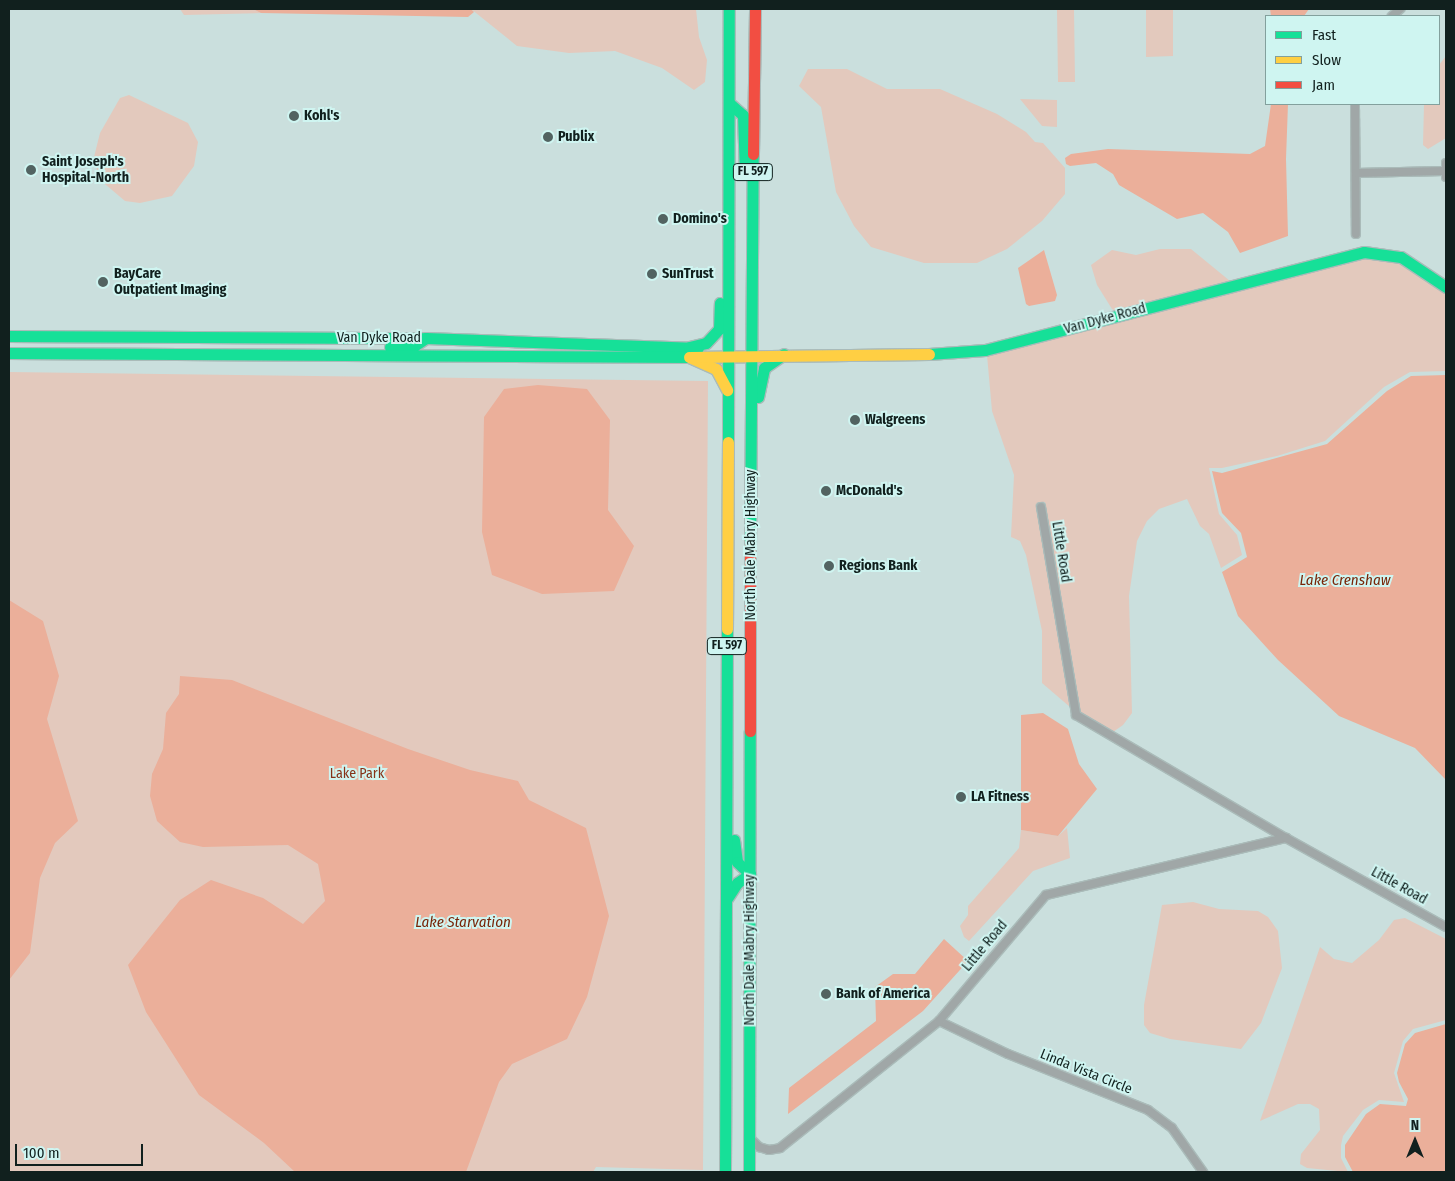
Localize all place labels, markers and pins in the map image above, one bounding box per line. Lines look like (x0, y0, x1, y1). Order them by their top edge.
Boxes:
place label: Kohl's (304, 108, 339, 124)
marker: Kohl's (288, 110, 300, 122)
place label: Publix (558, 129, 594, 145)
marker: Publix (542, 131, 554, 143)
place label: Saint Joseph's Hospital-North (42, 154, 129, 186)
marker: Saint Joseph's Hospital-North (24, 163, 38, 177)
place label: Domino's (673, 211, 727, 227)
marker: Domino's (657, 213, 669, 225)
place label: BayCare Outpatient Imaging (114, 266, 226, 298)
place label: SunTrust (662, 266, 714, 282)
marker: SunTrust (646, 268, 658, 280)
marker: BayCare Outpatient Imaging (96, 275, 110, 289)
place label: Walgreens (865, 412, 925, 428)
marker: Walgreens (849, 414, 861, 426)
place label: McDonald's (836, 483, 903, 499)
marker: McDonald's (820, 485, 832, 497)
place label: Regions Bank (839, 558, 917, 574)
marker: Regions Bank (823, 560, 835, 572)
place label: LA Fitness (971, 789, 1029, 805)
marker: LA Fitness (955, 791, 967, 803)
place label: Bank of America (836, 986, 930, 1002)
marker: Bank of America (820, 988, 832, 1000)

